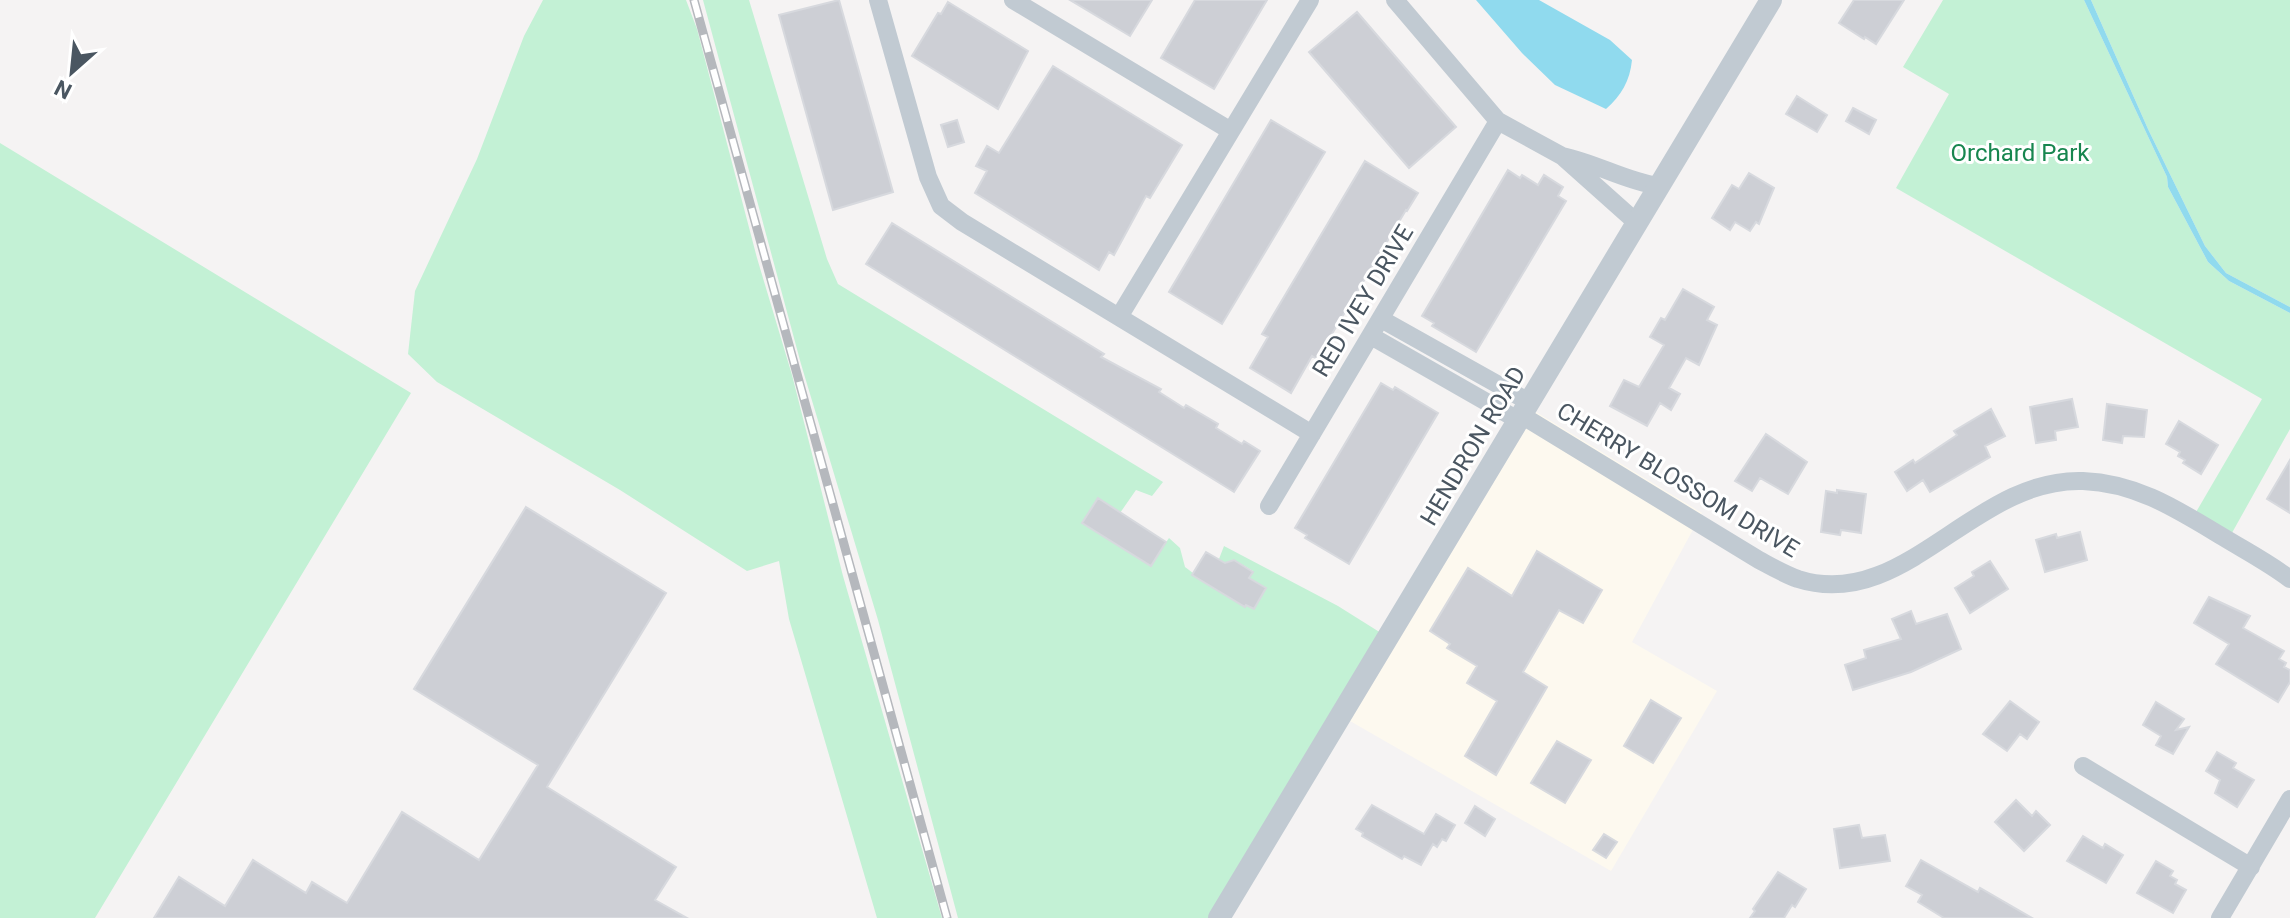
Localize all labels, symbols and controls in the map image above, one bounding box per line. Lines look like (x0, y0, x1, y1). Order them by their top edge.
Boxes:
north arrow (32, 32, 112, 112)
text: N (51, 75, 76, 104)
park label: Orchard Park (1950, 139, 2090, 167)
street label: RED IVEY DRIVE (1307, 220, 1419, 382)
street label: HENDRON ROAD (1415, 361, 1531, 531)
street label: CHERRY BLOSSOM DRIVE (1552, 397, 1804, 563)

